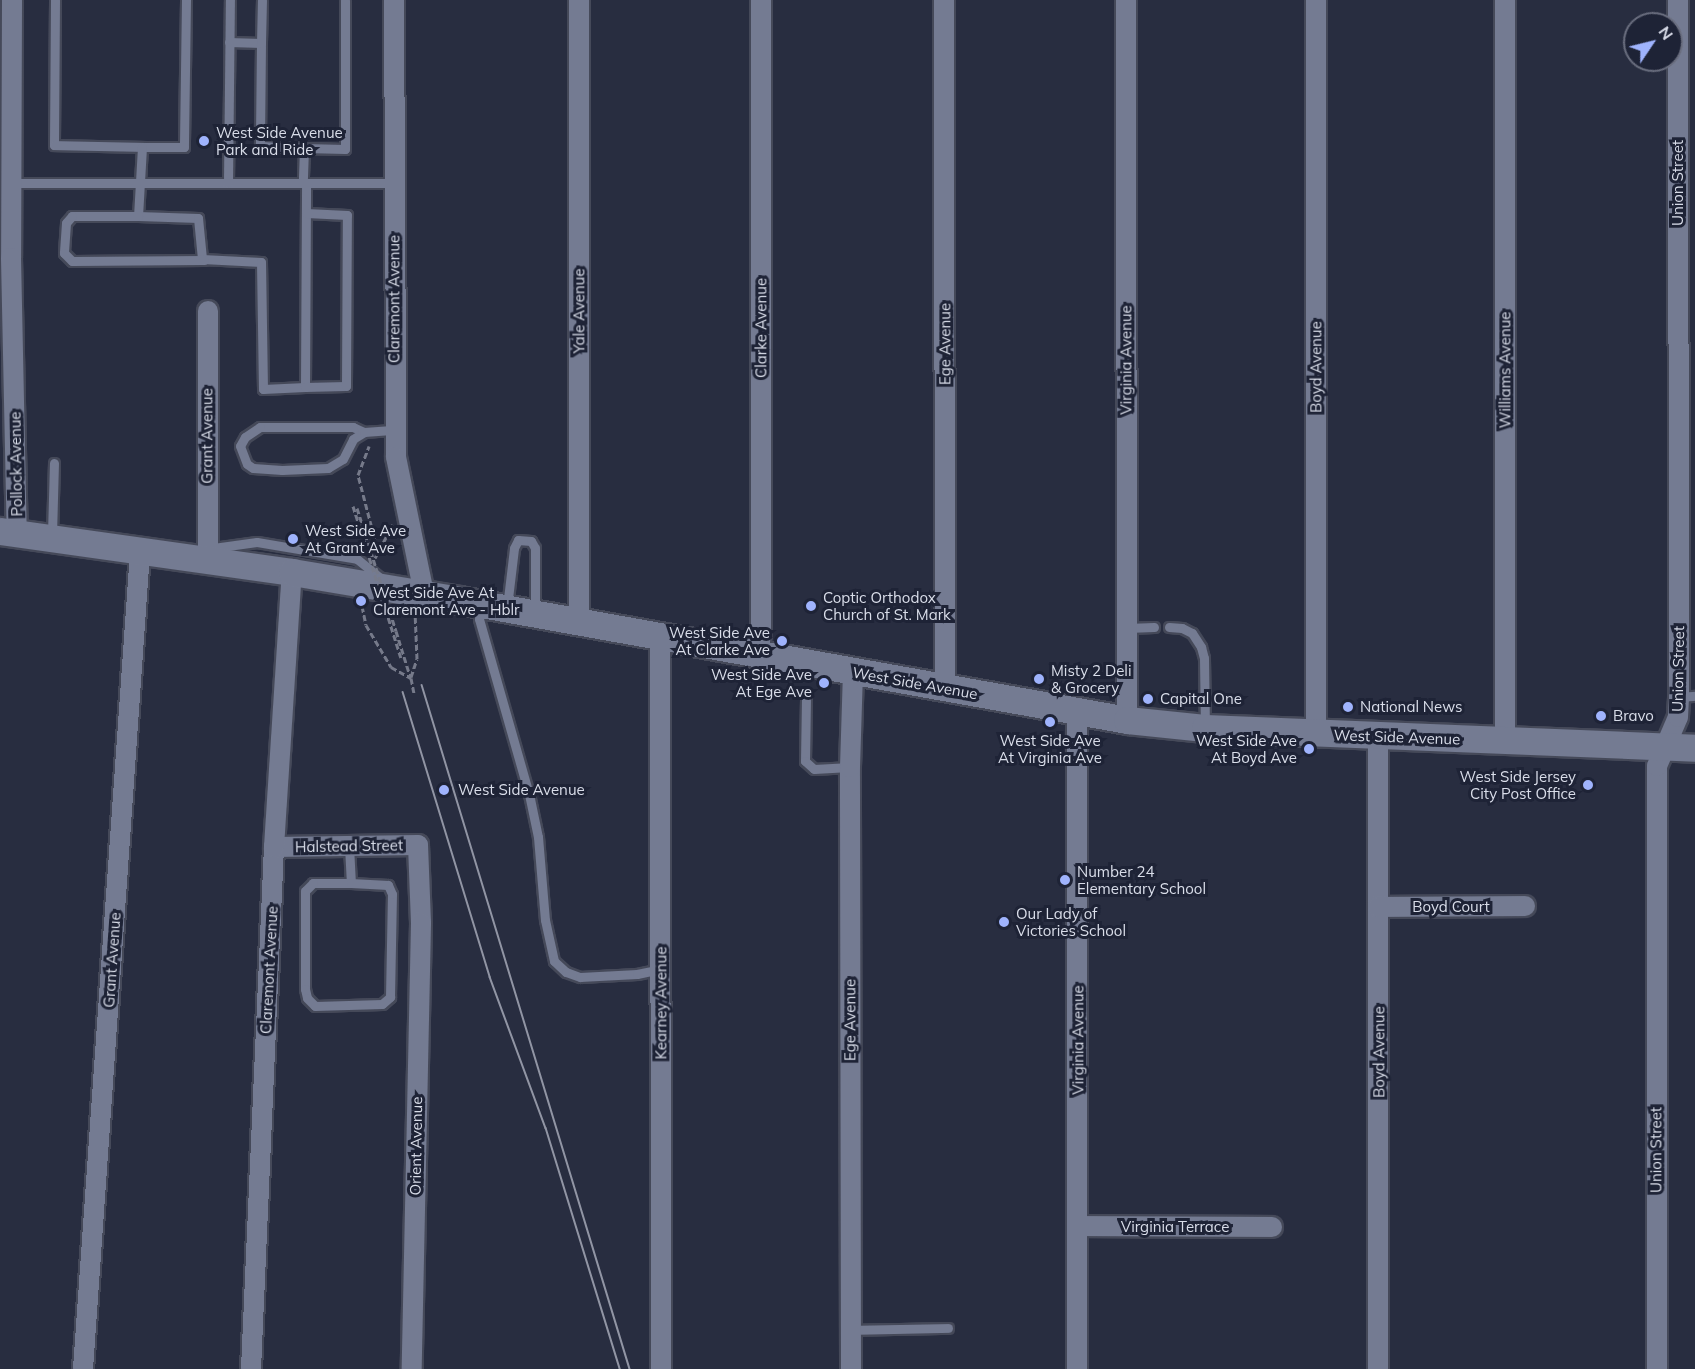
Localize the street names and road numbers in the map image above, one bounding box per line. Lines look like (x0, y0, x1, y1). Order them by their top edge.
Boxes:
street label: Union Street (1669, 140, 1687, 226)
street label: Claremont Avenue (385, 235, 403, 363)
street label: Yale Avenue (570, 269, 588, 353)
street label: Clarke Avenue (752, 278, 770, 378)
street label: Ege Avenue (936, 303, 954, 385)
street label: Virginia Avenue (1117, 305, 1135, 415)
street label: Williams Avenue (1496, 312, 1514, 428)
street label: Boyd Avenue (1307, 321, 1325, 413)
street label: Grant Avenue (198, 388, 216, 484)
street label: Pollock Avenue (6, 411, 26, 517)
street label: Union Street (1668, 626, 1688, 712)
street label: West Side Avenue (851, 663, 979, 703)
street label: West Side Avenue (1333, 726, 1461, 748)
street label: Halstead Street (295, 836, 403, 856)
street label: Boyd Court (1412, 898, 1490, 916)
street label: Claremont Avenue (257, 905, 281, 1035)
street label: Grant Avenue (100, 912, 124, 1008)
street label: Kearney Avenue (652, 947, 670, 1059)
street label: Ege Avenue (841, 979, 859, 1061)
street label: Virginia Avenue (1069, 985, 1087, 1095)
street label: Boyd Avenue (1370, 1006, 1388, 1098)
street label: Orient Avenue (406, 1096, 426, 1196)
street label: Union Street (1647, 1107, 1665, 1193)
street label: Virginia Terrace (1121, 1218, 1229, 1236)

